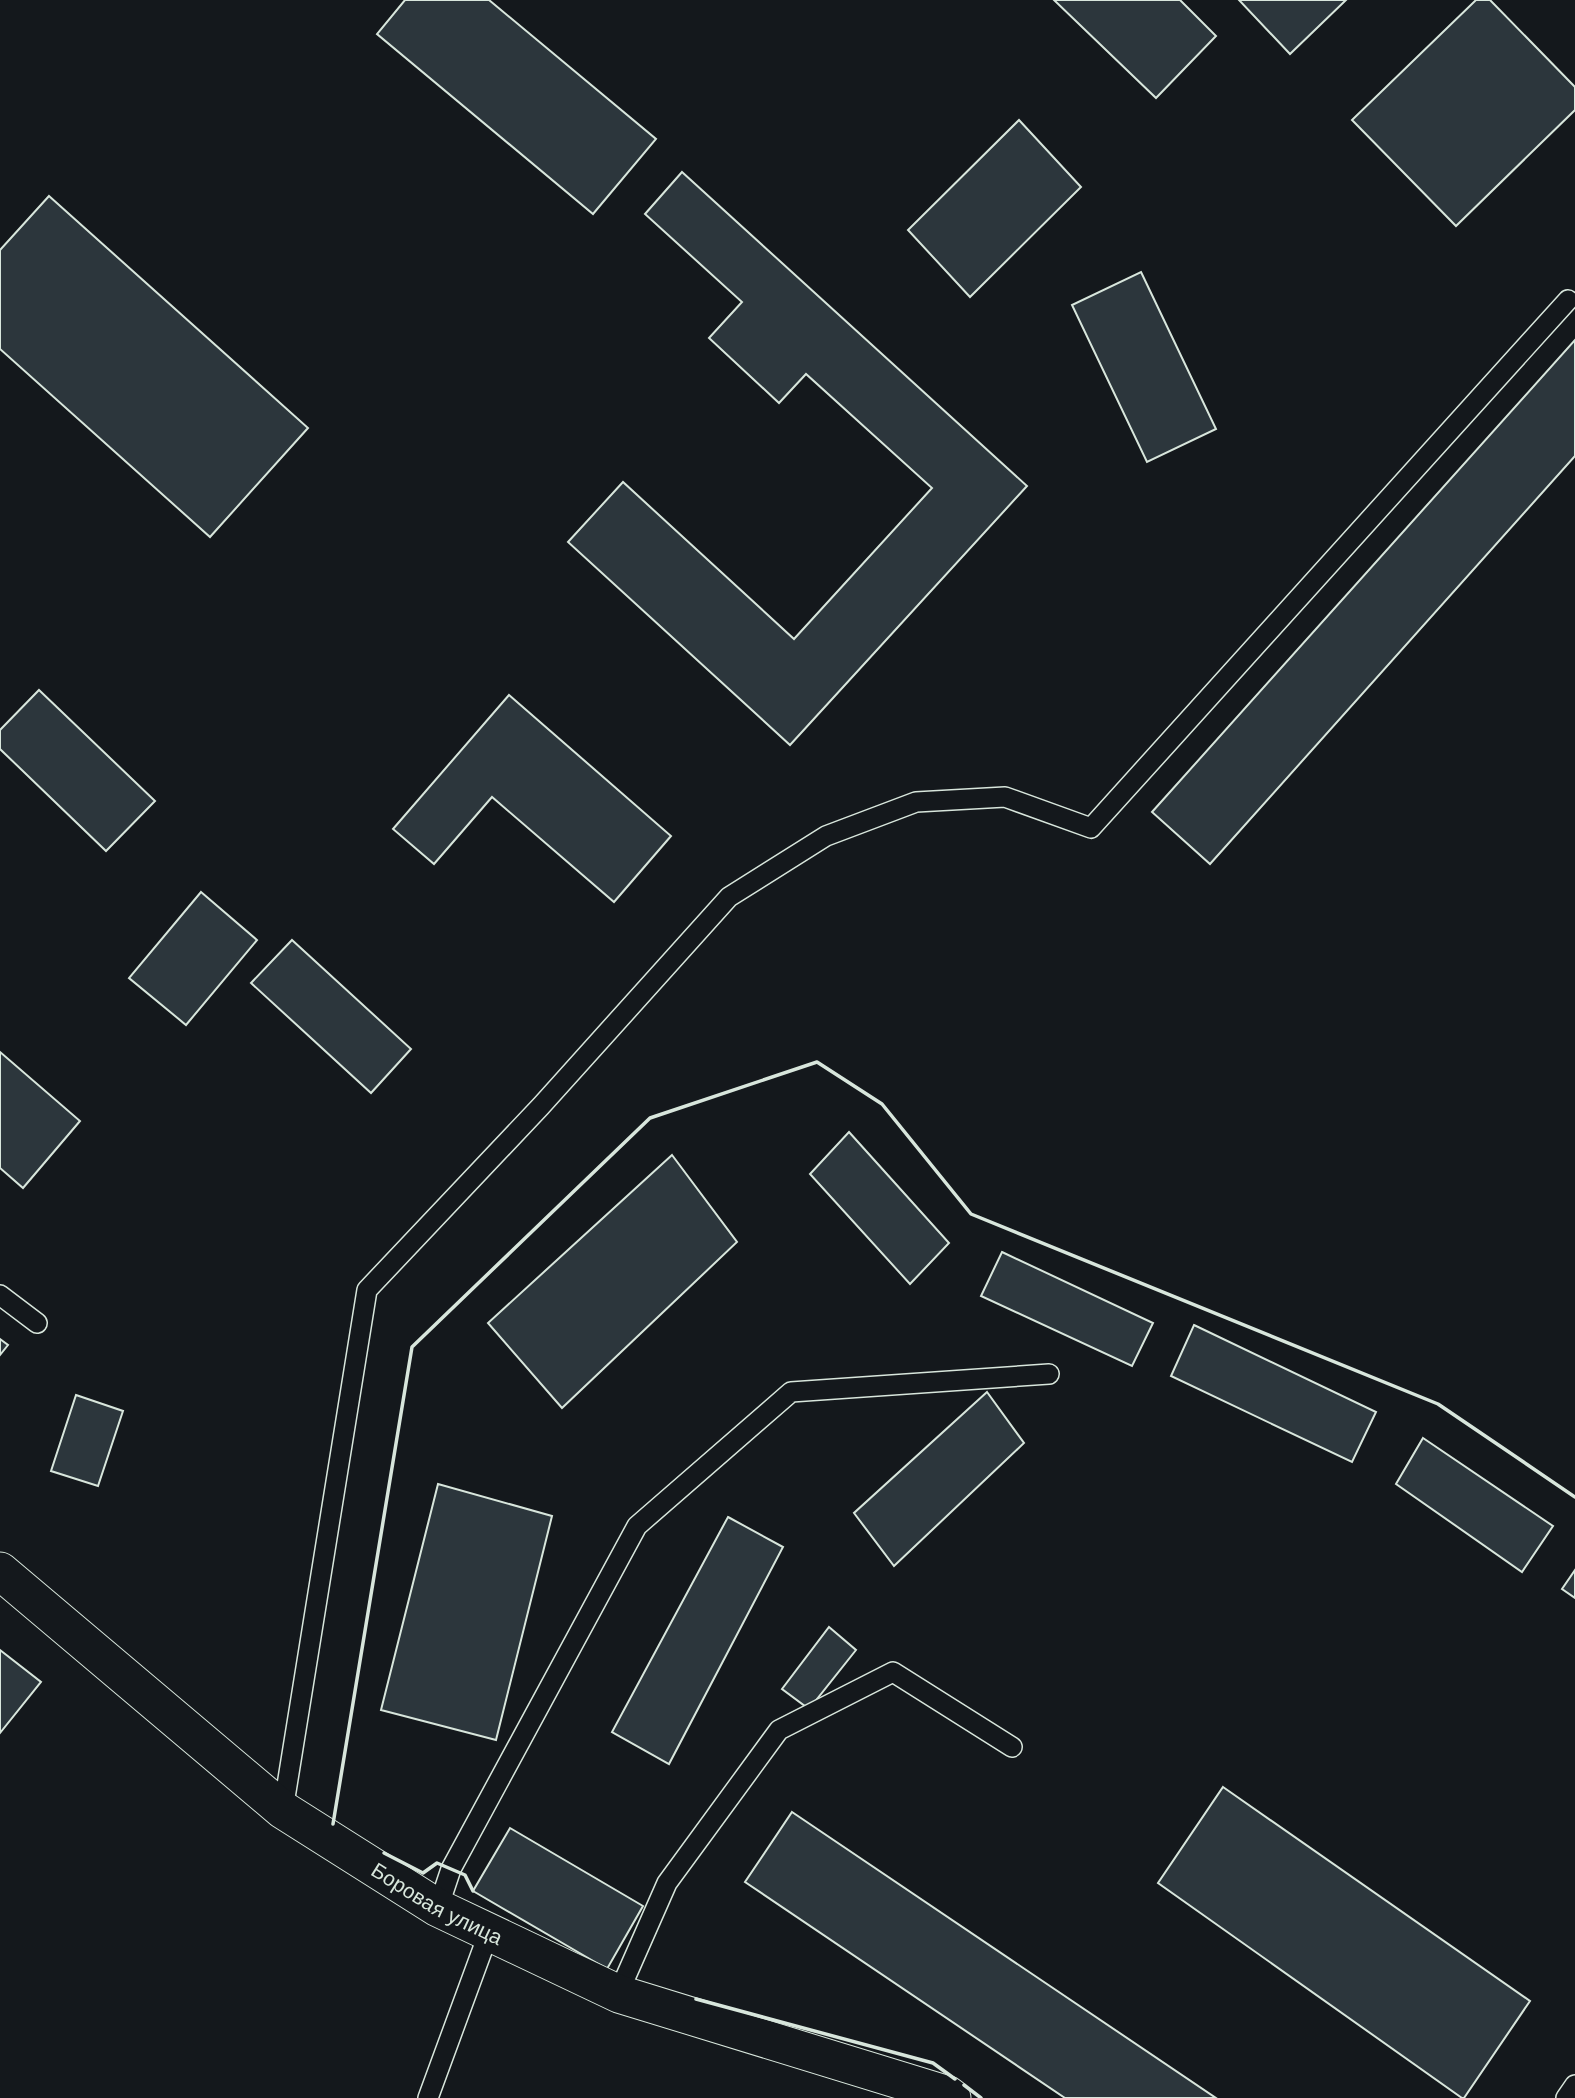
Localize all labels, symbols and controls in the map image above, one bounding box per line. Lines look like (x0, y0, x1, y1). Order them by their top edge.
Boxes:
street label: Боровая улица (368, 1858, 507, 1949)

